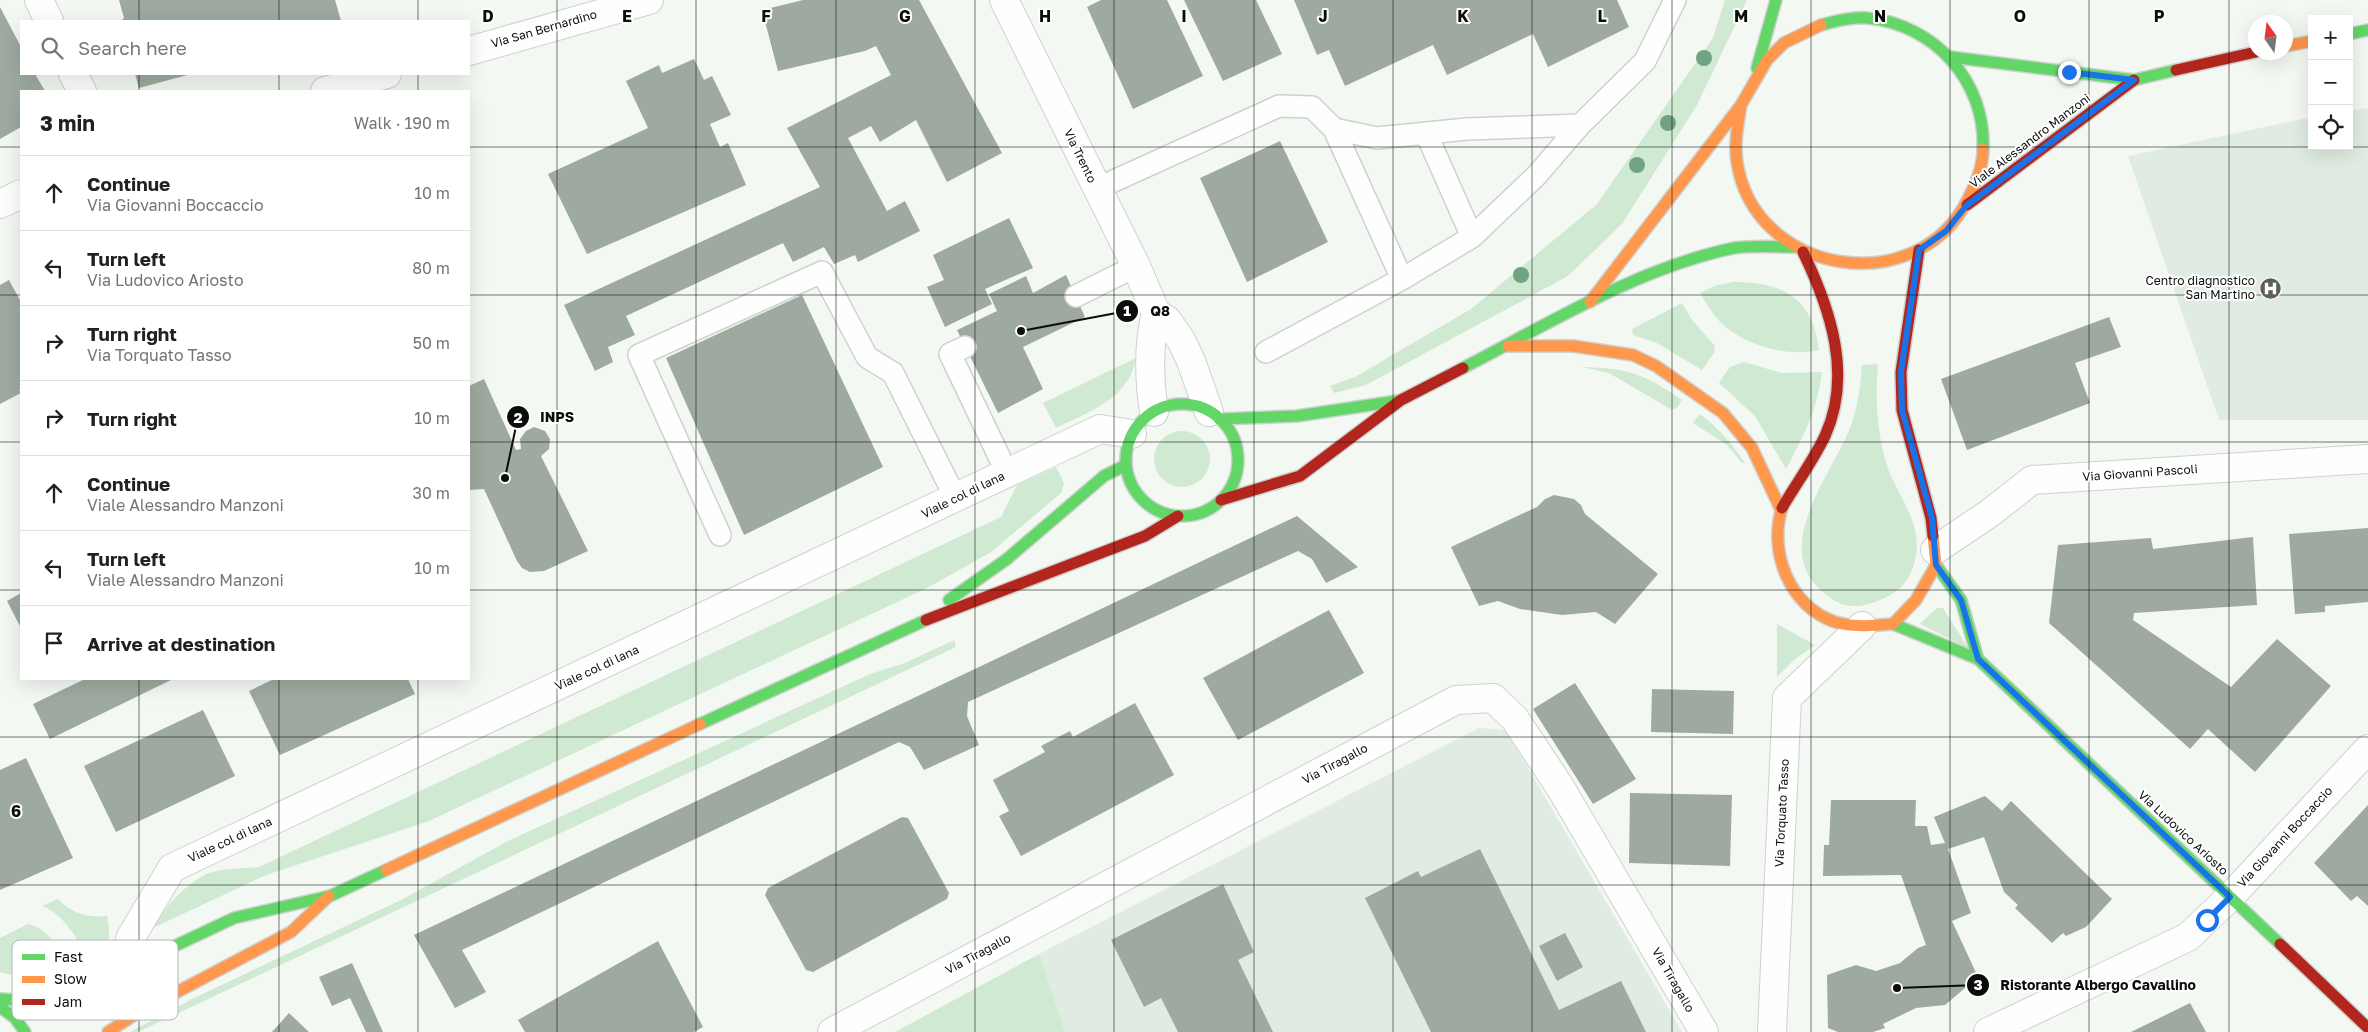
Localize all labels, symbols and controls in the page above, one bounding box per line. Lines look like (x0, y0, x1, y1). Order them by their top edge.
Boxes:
text: D (482, 6, 494, 26)
street label: Via San Bernardino (489, 6, 599, 51)
text: E (622, 6, 632, 26)
text: F (761, 6, 771, 26)
text: G (899, 6, 911, 26)
text: H (1039, 6, 1051, 26)
text: I (1181, 6, 1187, 26)
text: J (1318, 6, 1328, 26)
text: K (1457, 6, 1469, 26)
text: L (1597, 6, 1607, 26)
text: M (1734, 6, 1748, 26)
text: N (1874, 6, 1886, 26)
text: O (2014, 6, 2026, 26)
text: P (2154, 6, 2165, 26)
north arrow (2248, 15, 2293, 60)
map controls (2308, 15, 2353, 150)
button: + (2308, 15, 2353, 60)
search box (20, 20, 470, 75)
icon: search (38, 34, 66, 62)
text: Search here (78, 36, 187, 59)
button: − (2308, 60, 2353, 105)
route end (2058, 61, 2081, 84)
street label: Viale Alessandro Manzoni (1966, 90, 2093, 191)
button: locate (2308, 105, 2353, 150)
text: 3 min (40, 110, 95, 136)
text: Walk · 190 m (354, 113, 450, 133)
street label: Via Trento (1061, 126, 1100, 185)
text: Continue (87, 172, 170, 195)
icon: ahead (40, 179, 68, 207)
text: 10 m (414, 183, 450, 203)
text: Via Giovanni Boccaccio (87, 195, 264, 215)
text: Turn left (87, 247, 166, 270)
icon: left (40, 254, 68, 282)
text: 80 m (412, 258, 450, 278)
text: Via Ludovico Ariosto (87, 270, 244, 290)
place label: Centro diagnostico San Martino (2146, 273, 2255, 302)
hospital icon: Centro diagnostico San Martino (2259, 276, 2283, 300)
callout: Q8 (1115, 296, 1180, 325)
text: 1 (1123, 301, 1131, 319)
text: Q8 (1150, 302, 1170, 319)
text: Turn right (87, 322, 177, 345)
icon: right (40, 329, 68, 357)
text: 50 m (413, 333, 450, 353)
text: Via Torquato Tasso (87, 345, 232, 365)
callout: INPS (505, 403, 584, 432)
icon: right (40, 404, 68, 432)
text: Turn right (87, 407, 177, 430)
text: 10 m (414, 408, 450, 428)
text: 2 (513, 408, 523, 426)
text: INPS (540, 408, 574, 425)
street label: Via Giovanni Pascoli (2082, 461, 2198, 484)
street label: Viale col di lana (919, 468, 1007, 521)
text: Continue (87, 472, 170, 495)
icon: ahead (40, 479, 68, 507)
text: 30 m (413, 483, 450, 503)
text: Viale Alessandro Manzoni (87, 495, 284, 515)
text: Turn left (87, 547, 166, 570)
icon: left (40, 554, 68, 582)
text: 10 m (414, 558, 450, 578)
text: Viale Alessandro Manzoni (87, 570, 284, 590)
icon: arrive (40, 629, 68, 657)
text: Arrive at destination (87, 632, 275, 655)
street label: Viale col di lana (553, 642, 641, 694)
street label: Via Tiragallo (1299, 740, 1370, 787)
street label: Via Torquato Tasso (1771, 758, 1792, 868)
street label: Via Giovanni Boccaccio (2234, 783, 2335, 890)
street label: Via Ludovico Ariosto (2135, 787, 2231, 878)
text: 6 (11, 801, 21, 821)
street label: Viale col di lana (186, 814, 274, 866)
route start (2196, 909, 2219, 932)
street label: Via Tiragallo (942, 930, 1013, 977)
legend (12, 940, 178, 1020)
street label: Via Tiragallo (1649, 945, 1698, 1015)
text: Fast (54, 948, 83, 965)
text: Slow (54, 970, 87, 987)
callout: Ristorante Albergo Cavallino (1965, 970, 2206, 999)
text: 3 (1973, 975, 1983, 993)
text: Ristorante Albergo Cavallino (2000, 976, 2196, 993)
text: Jam (54, 993, 82, 1010)

